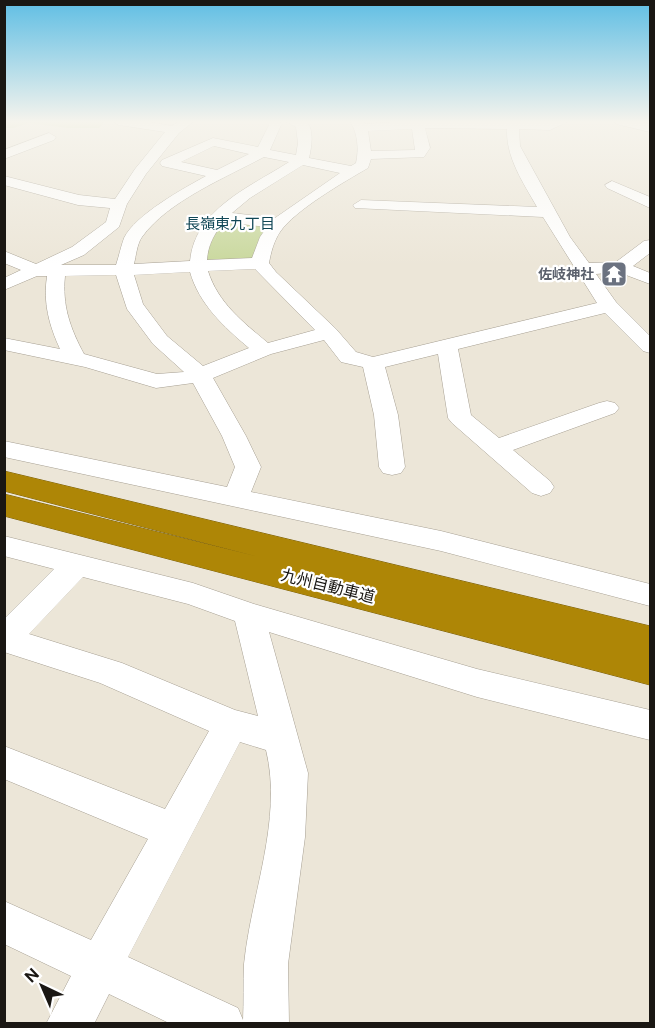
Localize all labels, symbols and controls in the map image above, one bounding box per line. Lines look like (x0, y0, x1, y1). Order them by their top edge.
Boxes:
district label: 長嶺東九丁目 (185, 215, 275, 232)
temple icon: 佐岐神社 (599, 259, 629, 289)
place label: 佐岐神社 (538, 266, 594, 282)
street label: 九州自動車道 (279, 565, 377, 607)
north arrow (12, 956, 72, 1016)
text: N (21, 964, 43, 987)

